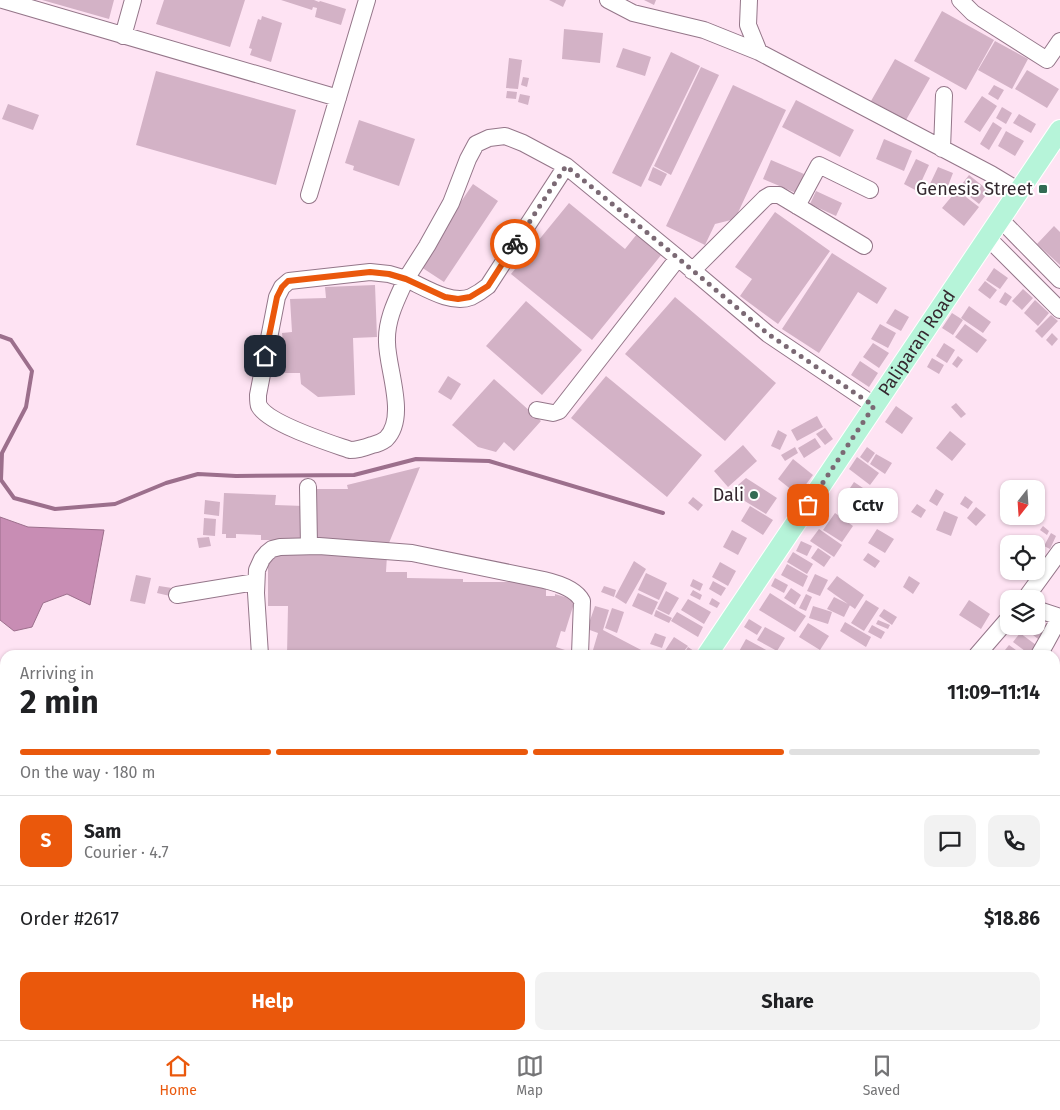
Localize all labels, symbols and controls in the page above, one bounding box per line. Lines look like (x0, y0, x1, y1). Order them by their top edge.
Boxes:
place label: Genesis Street (916, 178, 1033, 200)
marker: Genesis Street (1037, 183, 1049, 195)
courier (490, 219, 540, 269)
icon: bike (501, 230, 529, 258)
street label: Paliparan Road (873, 286, 960, 400)
pin (244, 335, 286, 377)
icon: home (251, 342, 279, 370)
north arrow (1000, 480, 1045, 525)
map controls (1000, 480, 1045, 635)
place label: Dali (713, 484, 744, 506)
pin (787, 484, 829, 526)
callout: Cctv (838, 488, 898, 522)
marker: Dali (748, 489, 760, 501)
icon: bag (794, 491, 822, 519)
text: Cctv (853, 496, 883, 515)
button: locate (1000, 535, 1045, 580)
button: layers (1000, 590, 1045, 635)
text: Arriving in (20, 664, 94, 683)
text: 11:09–11:14 (947, 681, 1040, 704)
text: 2 min (20, 683, 99, 721)
text: On the way · 180 m (20, 763, 155, 782)
button: chat (924, 815, 976, 867)
button: phone (988, 815, 1040, 867)
text: Sam (84, 820, 121, 843)
text: S (41, 829, 51, 852)
text: Courier · 4.7 (84, 843, 169, 862)
text: Order #2617 (20, 907, 119, 930)
text: $18.86 (984, 907, 1040, 930)
button: Help (20, 972, 525, 1030)
button: Share (535, 972, 1040, 1030)
tab: Home (159, 1052, 197, 1099)
tab: Map (516, 1052, 544, 1099)
tab: Saved (863, 1052, 901, 1099)

